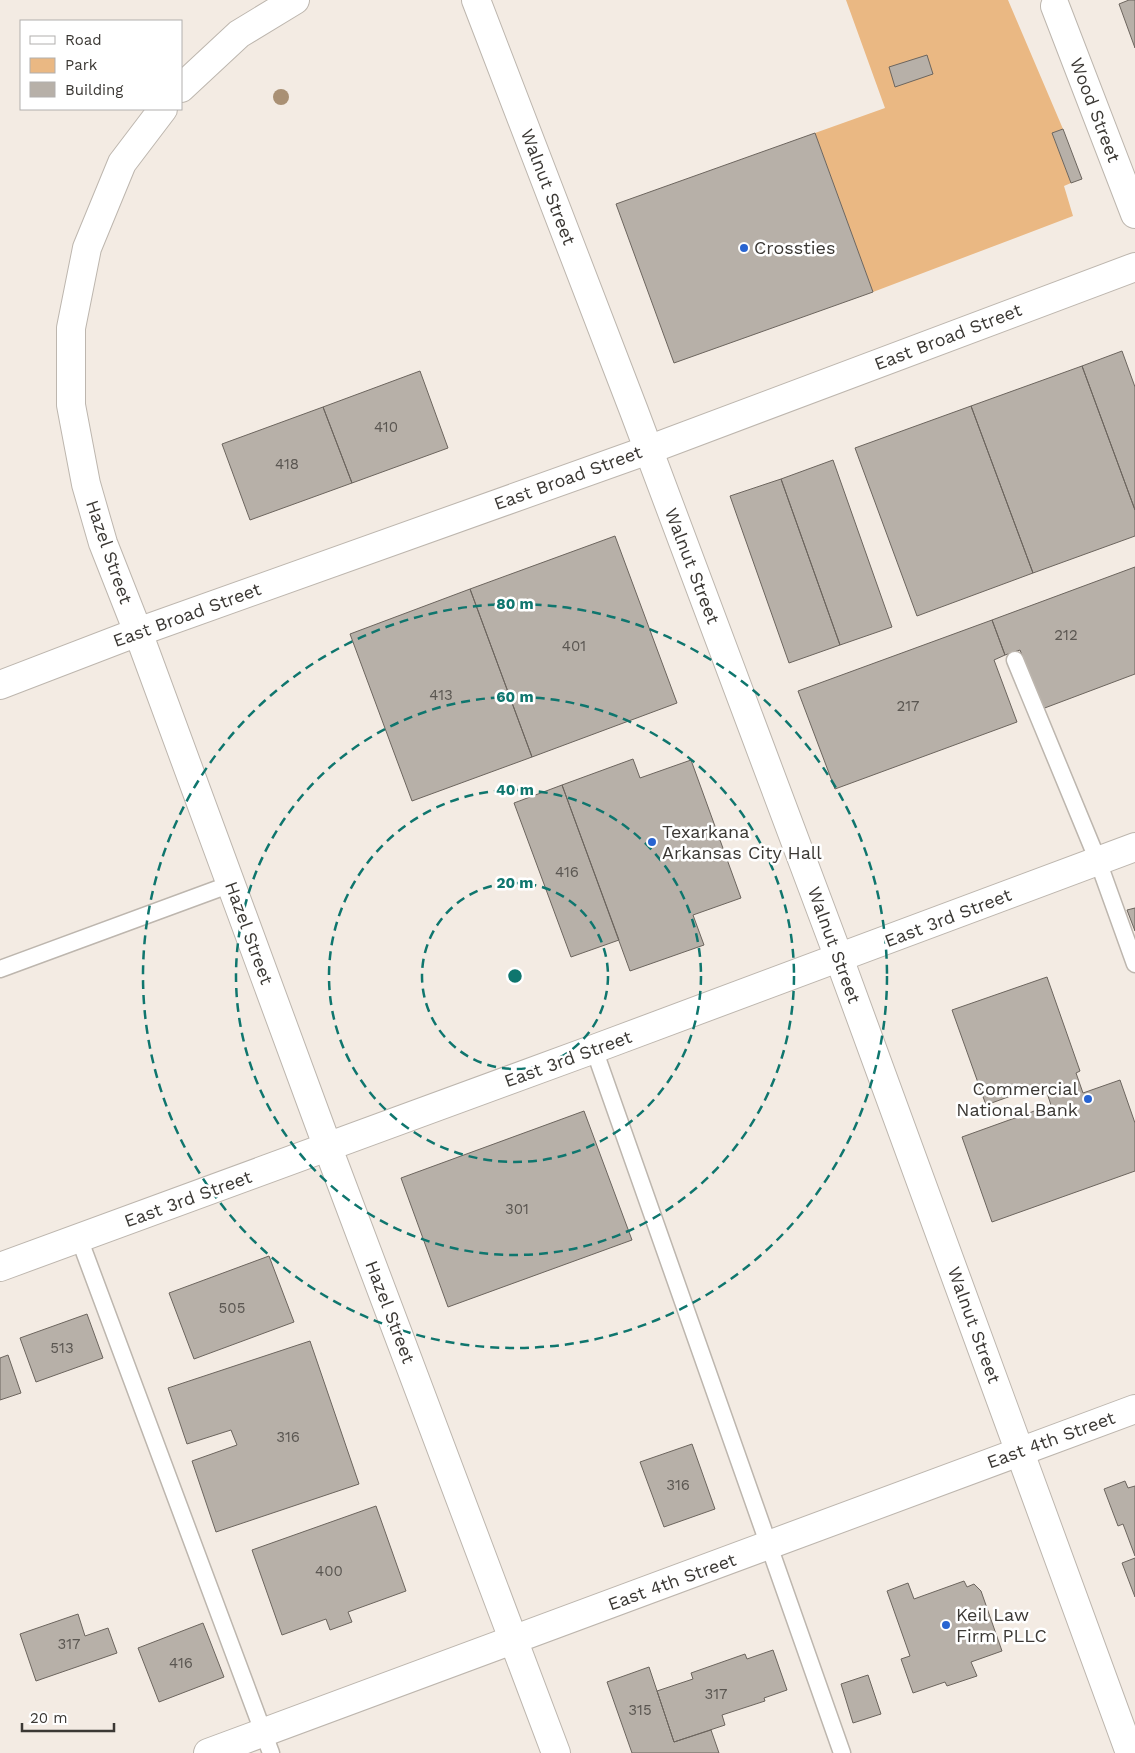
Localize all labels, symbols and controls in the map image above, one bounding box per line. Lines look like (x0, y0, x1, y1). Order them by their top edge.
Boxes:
legend (20, 20, 182, 110)
text: Road (65, 31, 102, 49)
street label: Wood Street (1066, 55, 1125, 165)
text: Park (65, 56, 98, 74)
text: Building (65, 81, 123, 99)
street label: Walnut Street (517, 126, 580, 248)
place label: Crossties (754, 237, 835, 258)
marker: Crossties (738, 242, 750, 254)
street label: East Broad Street (871, 299, 1025, 374)
house number: 410 (374, 418, 398, 436)
street label: East Broad Street (491, 441, 645, 514)
house number: 418 (275, 455, 299, 473)
street label: Hazel Street (82, 497, 137, 607)
street label: Walnut Street (661, 505, 724, 627)
street label: East Broad Street (110, 578, 264, 651)
text: 80 m (496, 595, 534, 613)
house number: 212 (1054, 626, 1078, 644)
house number: 401 (562, 637, 586, 655)
house number: 413 (429, 686, 453, 704)
text: 60 m (496, 688, 534, 706)
house number: 217 (896, 697, 920, 715)
text: 40 m (496, 781, 534, 799)
place label: Texarkana Arkansas City Hall (662, 821, 822, 863)
marker: Texarkana Arkansas City Hall (646, 836, 658, 848)
house number: 416 (555, 863, 579, 881)
text: 20 m (496, 874, 534, 892)
street label: Hazel Street (221, 878, 278, 988)
street label: Walnut Street (804, 884, 865, 1006)
street label: East 3rd Street (882, 884, 1015, 951)
centre of rings (506, 967, 524, 985)
street label: East 3rd Street (501, 1026, 635, 1091)
place label: Commercial National Bank (956, 1078, 1078, 1120)
marker: Commercial National Bank (1082, 1093, 1094, 1105)
street label: East 3rd Street (121, 1166, 255, 1231)
house number: 301 (505, 1200, 529, 1218)
street label: Hazel Street (361, 1257, 420, 1367)
street label: Walnut Street (944, 1264, 1005, 1386)
house number: 505 (219, 1299, 245, 1317)
house number: 513 (50, 1339, 74, 1357)
street label: East 4th Street (984, 1406, 1118, 1472)
house number: 316 (276, 1428, 300, 1446)
house number: 316 (666, 1476, 690, 1494)
street label: East 4th Street (605, 1548, 739, 1614)
house number: 400 (315, 1562, 343, 1580)
place label: Keil Law Firm PLLC (956, 1604, 1047, 1646)
marker: Keil Law Firm PLLC (940, 1619, 952, 1631)
house number: 317 (57, 1635, 81, 1653)
house number: 416 (169, 1654, 193, 1672)
house number: 317 (704, 1685, 728, 1703)
scale bar (22, 1700, 115, 1732)
house number: 315 (628, 1701, 652, 1719)
text: 20 m (30, 1709, 68, 1727)

